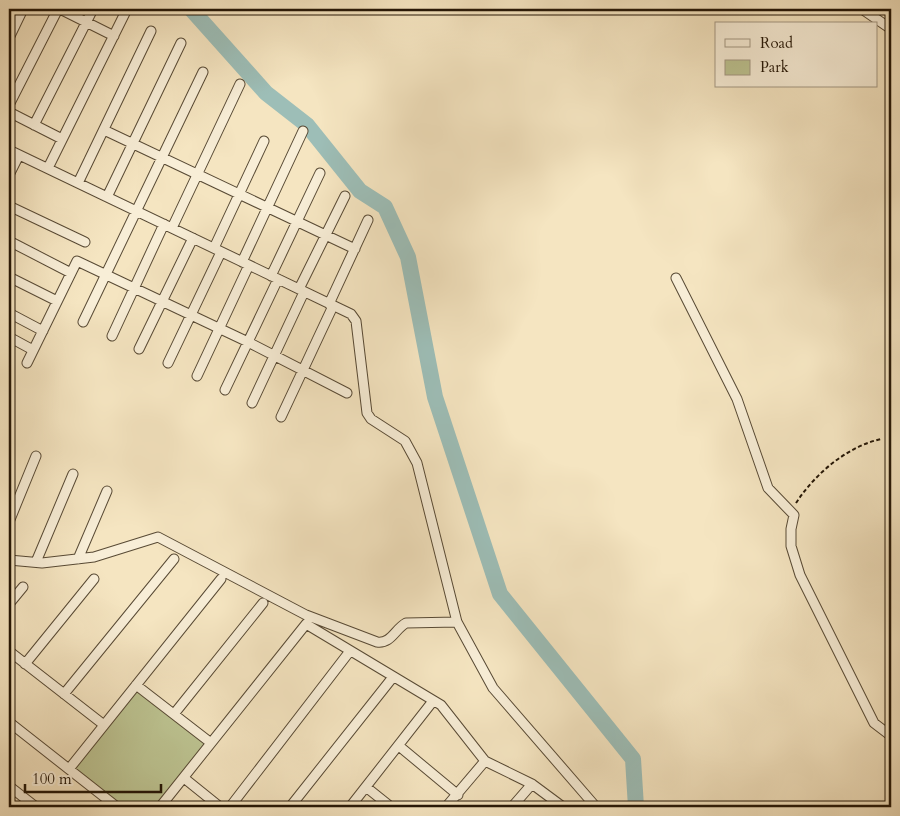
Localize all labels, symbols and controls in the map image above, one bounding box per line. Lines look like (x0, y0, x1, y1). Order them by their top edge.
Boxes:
legend (715, 22, 878, 88)
text: Road (760, 33, 793, 53)
text: Park (760, 57, 789, 77)
scale bar (25, 761, 161, 793)
text: 100 m (32, 769, 72, 789)

